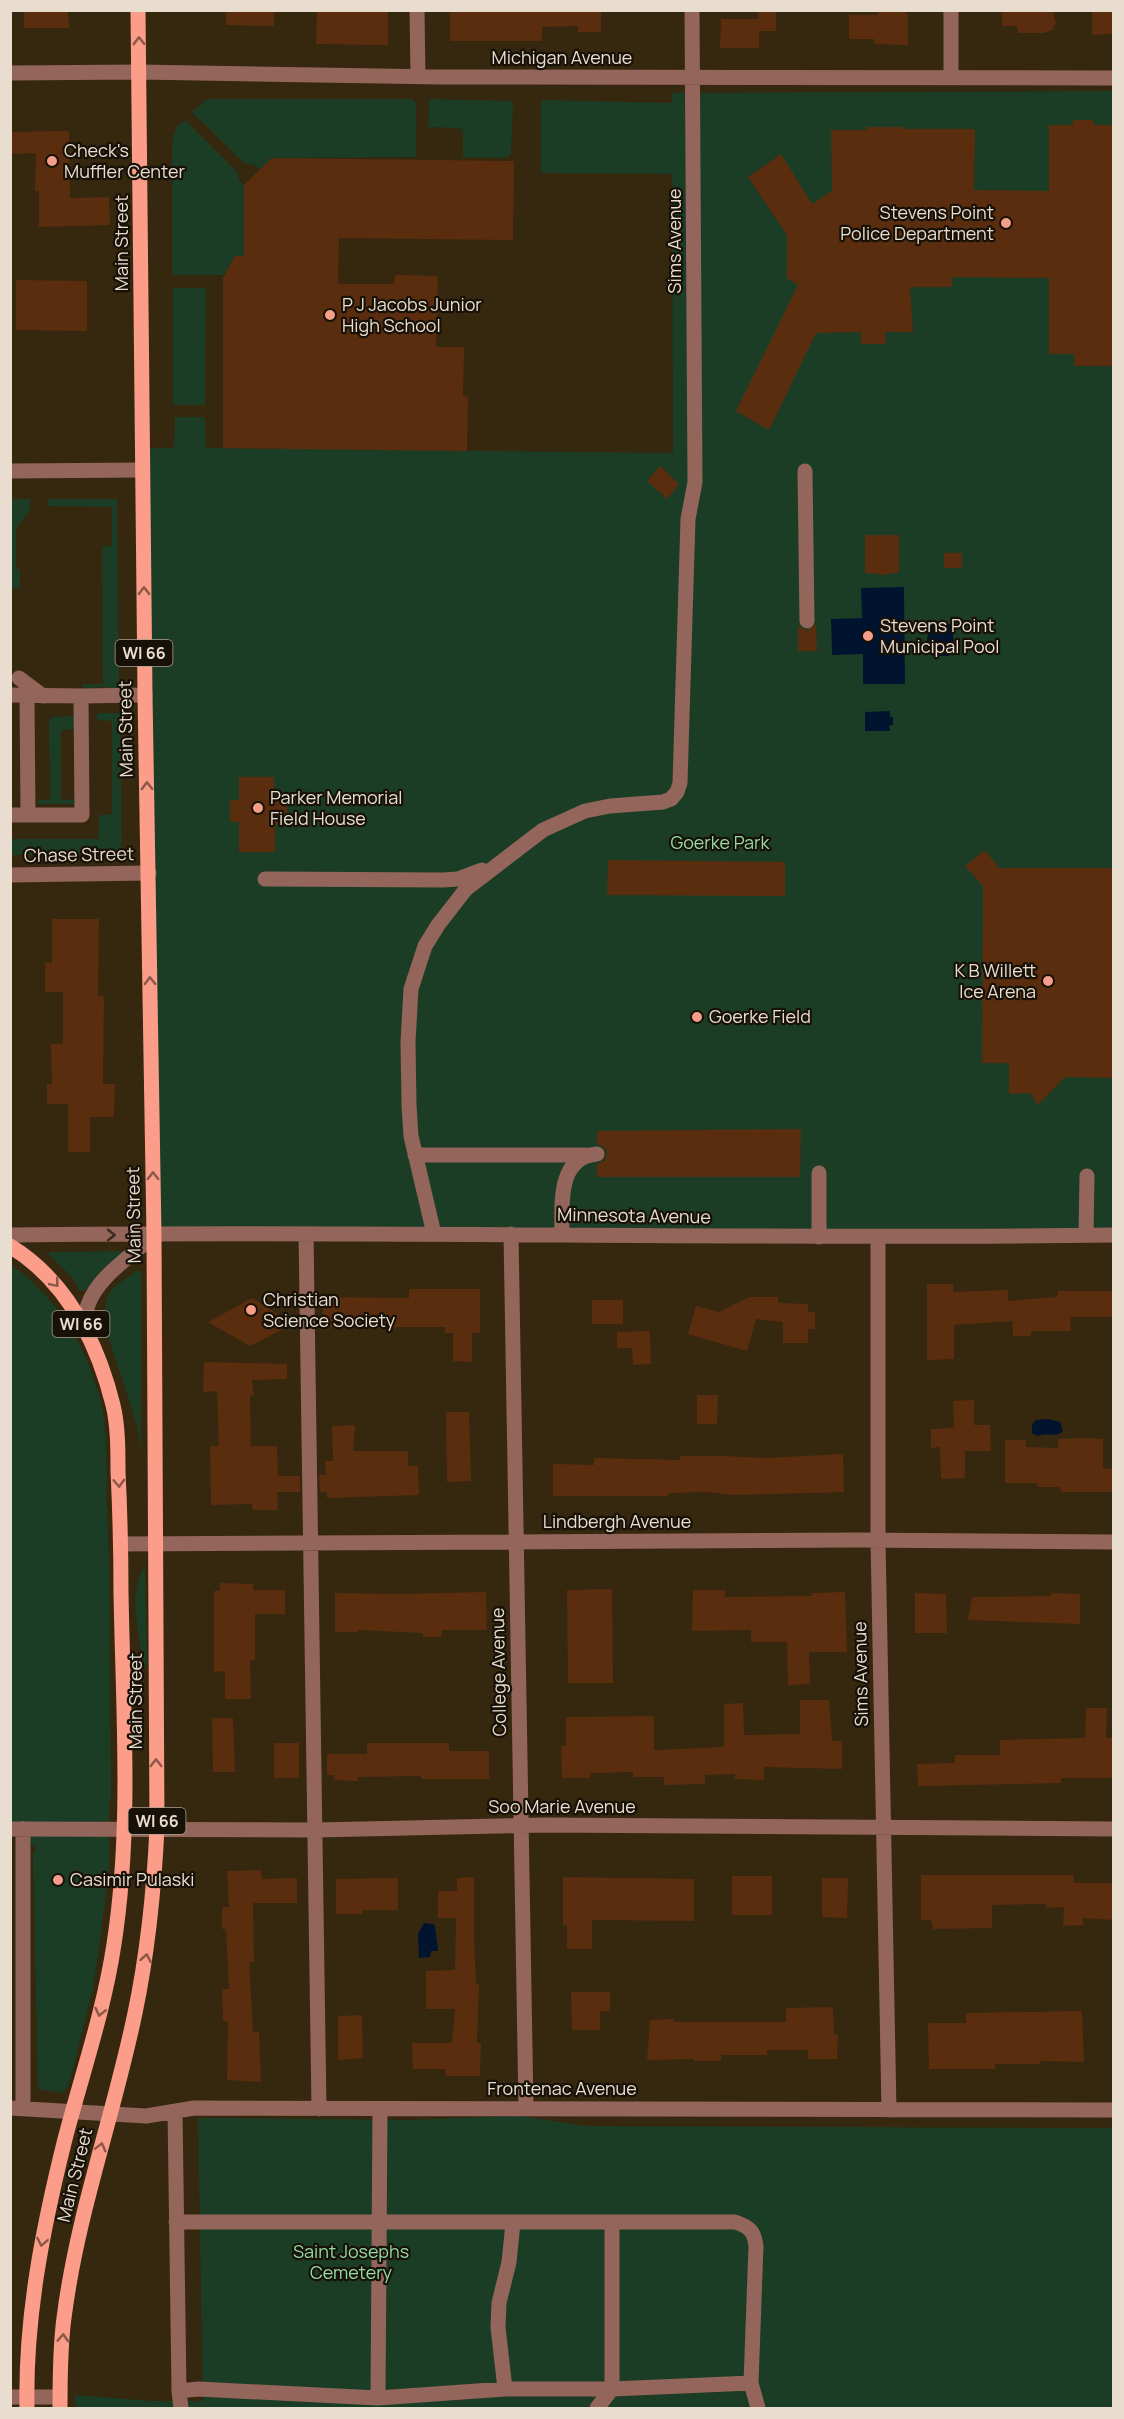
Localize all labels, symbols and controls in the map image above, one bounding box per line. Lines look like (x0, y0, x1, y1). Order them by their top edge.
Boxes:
one-way arrow (133, 37, 145, 46)
street label: Michigan Avenue (492, 45, 632, 69)
place label: Check's Muffler Center (64, 138, 185, 183)
marker: Check's Muffler Center (45, 154, 59, 168)
street label: Sims Avenue (662, 188, 686, 294)
street label: Main Street (109, 195, 133, 291)
place label: Stevens Point Police Department (840, 200, 994, 245)
marker: Stevens Point Police Department (999, 216, 1013, 230)
place label: P J Jacobs Junior High School (342, 292, 482, 337)
marker: P J Jacobs Junior High School (323, 308, 337, 322)
one-way arrow (137, 587, 150, 596)
place label: Stevens Point Municipal Pool (880, 613, 999, 658)
marker: Stevens Point Municipal Pool (861, 629, 875, 643)
road number: WI 66 (116, 640, 172, 666)
street label: Main Street (112, 681, 138, 777)
one-way arrow (141, 782, 153, 791)
place label: Parker Memorial Field House (270, 785, 402, 830)
marker: Parker Memorial Field House (251, 801, 265, 815)
park label: Goerke Park (670, 830, 771, 854)
street label: Chase Street (24, 841, 134, 867)
place label: K B Willett Ice Arena (954, 958, 1036, 1003)
marker: K B Willett Ice Arena (1041, 974, 1055, 988)
one-way arrow (144, 977, 156, 986)
place label: Goerke Field (709, 1004, 811, 1028)
marker: Goerke Field (690, 1010, 704, 1024)
street label: Main Street (120, 1167, 146, 1263)
one-way arrow (147, 1172, 159, 1181)
street label: Minnesota Avenue (557, 1202, 711, 1228)
one-way arrow (106, 1229, 115, 1241)
one-way arrow (48, 1276, 59, 1287)
place label: Christian Science Society (263, 1287, 396, 1332)
marker: Christian Science Society (244, 1303, 258, 1317)
road number: WI 66 (52, 1311, 110, 1337)
one-way arrow (113, 1479, 125, 1488)
street label: Lindbergh Avenue (543, 1509, 691, 1533)
street label: College Avenue (485, 1607, 511, 1737)
street label: Sims Avenue (847, 1621, 873, 1727)
street label: Main Street (123, 1653, 147, 1749)
one-way arrow (150, 1759, 162, 1768)
street label: Soo Marie Avenue (488, 1794, 636, 1818)
road number: WI 66 (128, 1808, 186, 1834)
place label: Casimir Pulaski (70, 1867, 194, 1891)
marker: Casimir Pulaski (51, 1873, 65, 1887)
one-way arrow (139, 1953, 152, 1963)
one-way arrow (95, 2007, 108, 2017)
street label: Frontenac Avenue (487, 2076, 637, 2100)
street label: Main Street (51, 2125, 97, 2224)
one-way arrow (94, 2143, 107, 2153)
one-way arrow (36, 2237, 49, 2247)
park label: Saint Josephs Cemetery (293, 2239, 409, 2284)
one-way arrow (56, 2334, 69, 2343)

